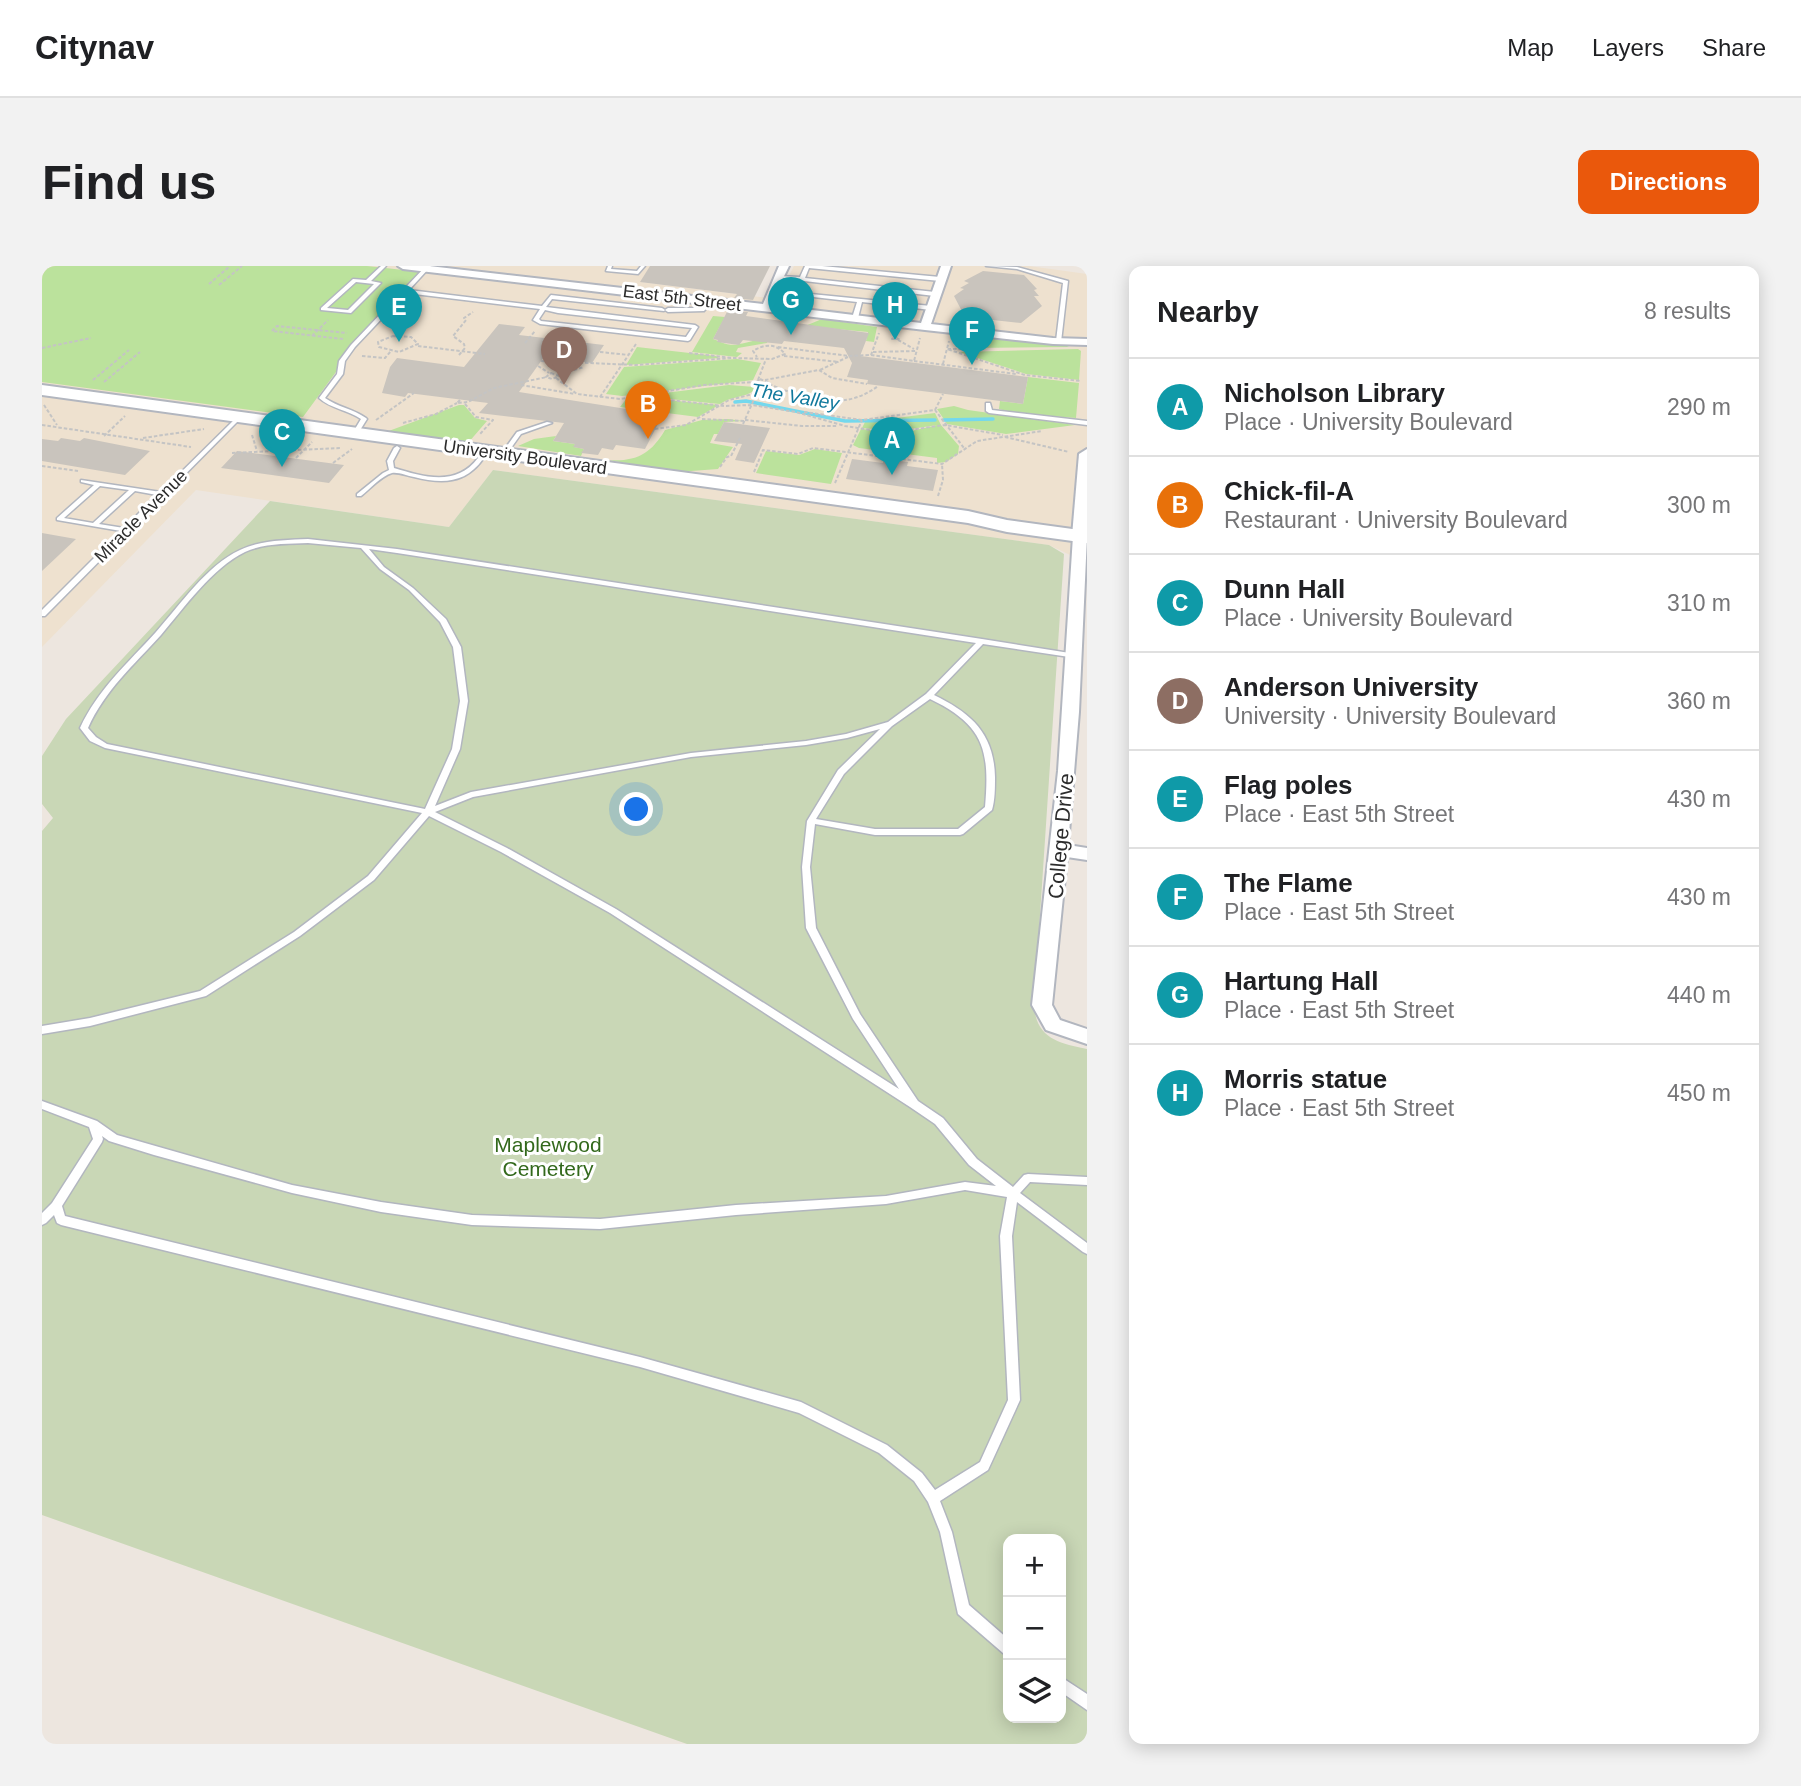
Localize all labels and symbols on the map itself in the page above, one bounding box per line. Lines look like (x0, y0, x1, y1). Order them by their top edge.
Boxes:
pin: G (768, 277, 814, 335)
street label: East 5th Street (622, 281, 742, 315)
pin: H (872, 282, 918, 340)
pin: E (376, 284, 422, 342)
pin: F (949, 307, 995, 365)
pin: D (541, 327, 587, 385)
water label: The Valley (749, 379, 842, 414)
pin: B (625, 381, 671, 439)
pin: C (259, 409, 305, 467)
pin: A (869, 417, 915, 475)
street label: University Boulevard (442, 436, 608, 478)
street label: Miracle Avenue (91, 466, 191, 566)
street label: College Drive (1044, 772, 1077, 900)
your location (619, 792, 653, 826)
park label: Maplewood Cemetery (494, 1133, 602, 1180)

